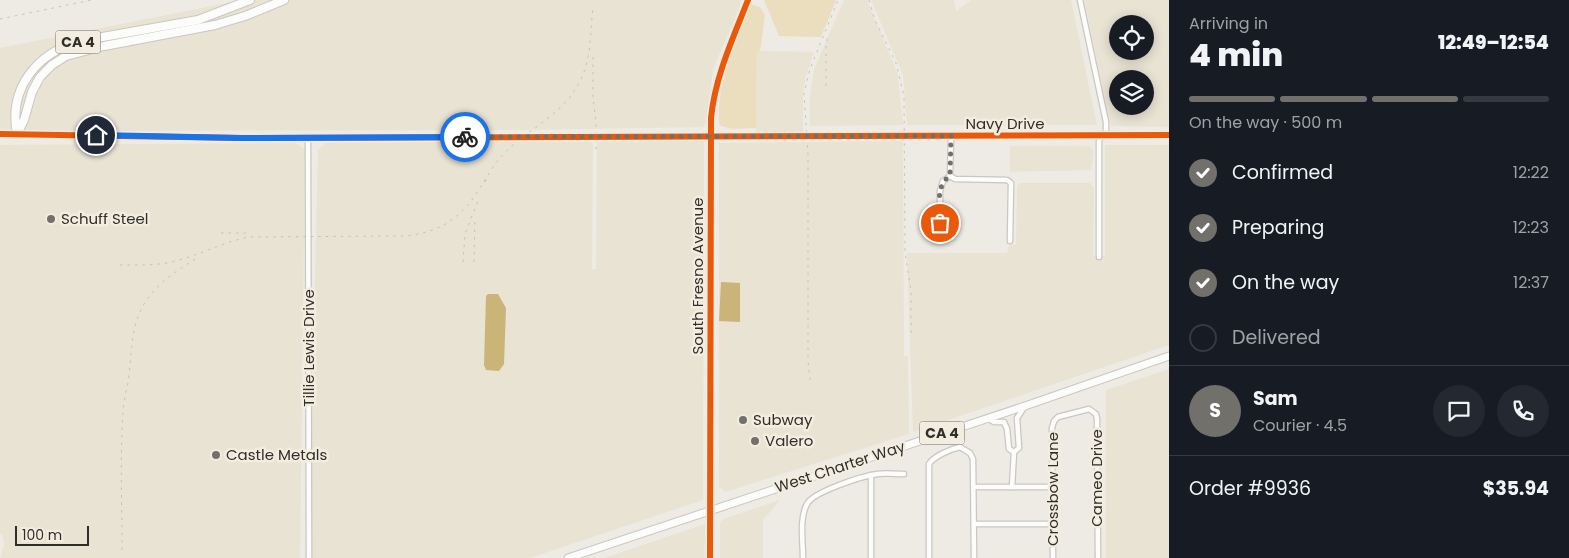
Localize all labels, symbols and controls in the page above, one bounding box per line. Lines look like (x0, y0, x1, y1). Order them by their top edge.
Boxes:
text: Arriving in (1189, 12, 1268, 35)
map controls (1109, 15, 1154, 115)
button: locate (1109, 15, 1154, 60)
text: 12:49–12:54 (1438, 29, 1549, 56)
road number: CA 4 (56, 31, 100, 54)
text: 4 min (1189, 32, 1283, 77)
button: layers (1109, 70, 1154, 115)
text: On the way · 500 m (1189, 111, 1342, 134)
courier (440, 112, 490, 162)
street label: Navy Drive (965, 113, 1045, 134)
pin (75, 114, 117, 156)
icon: home (82, 121, 110, 149)
icon: bike (451, 123, 479, 151)
icon: check (1189, 159, 1217, 187)
text: Confirmed (1232, 159, 1333, 186)
text: 12:22 (1513, 161, 1549, 184)
street label: South Fresno Avenue (687, 198, 708, 354)
pin (919, 202, 961, 244)
place label: Schuff Steel (61, 208, 149, 229)
icon: bag (926, 209, 954, 237)
marker: Schuff Steel (45, 213, 57, 225)
icon: check (1189, 214, 1217, 242)
text: Preparing (1232, 214, 1324, 241)
text: 12:23 (1513, 216, 1549, 239)
icon: check (1189, 269, 1217, 297)
text: On the way (1232, 269, 1339, 296)
text: 12:37 (1513, 271, 1549, 294)
street label: Tillie Lewis Drive (298, 289, 319, 407)
text: Delivered (1232, 324, 1321, 351)
text: Sam (1253, 385, 1298, 412)
button: chat (1433, 385, 1485, 437)
button: phone (1497, 385, 1549, 437)
text: S (1209, 397, 1221, 424)
place label: Subway (753, 409, 813, 430)
marker: Subway (737, 414, 749, 426)
text: Courier · 4.5 (1253, 414, 1347, 437)
road number: CA 4 (920, 422, 964, 444)
street label: Cameo Drive (1086, 429, 1107, 527)
place label: Valero (765, 430, 813, 451)
street label: Crossbow Lane (1042, 432, 1063, 546)
marker: Valero (749, 435, 761, 447)
street label: West Charter Way (772, 435, 908, 497)
place label: Castle Metals (226, 444, 328, 465)
marker: Castle Metals (210, 449, 222, 461)
text: Order #9936 (1189, 475, 1311, 502)
text: $35.94 (1483, 475, 1549, 502)
scale bar (15, 523, 89, 546)
text: 100 m (22, 525, 62, 545)

